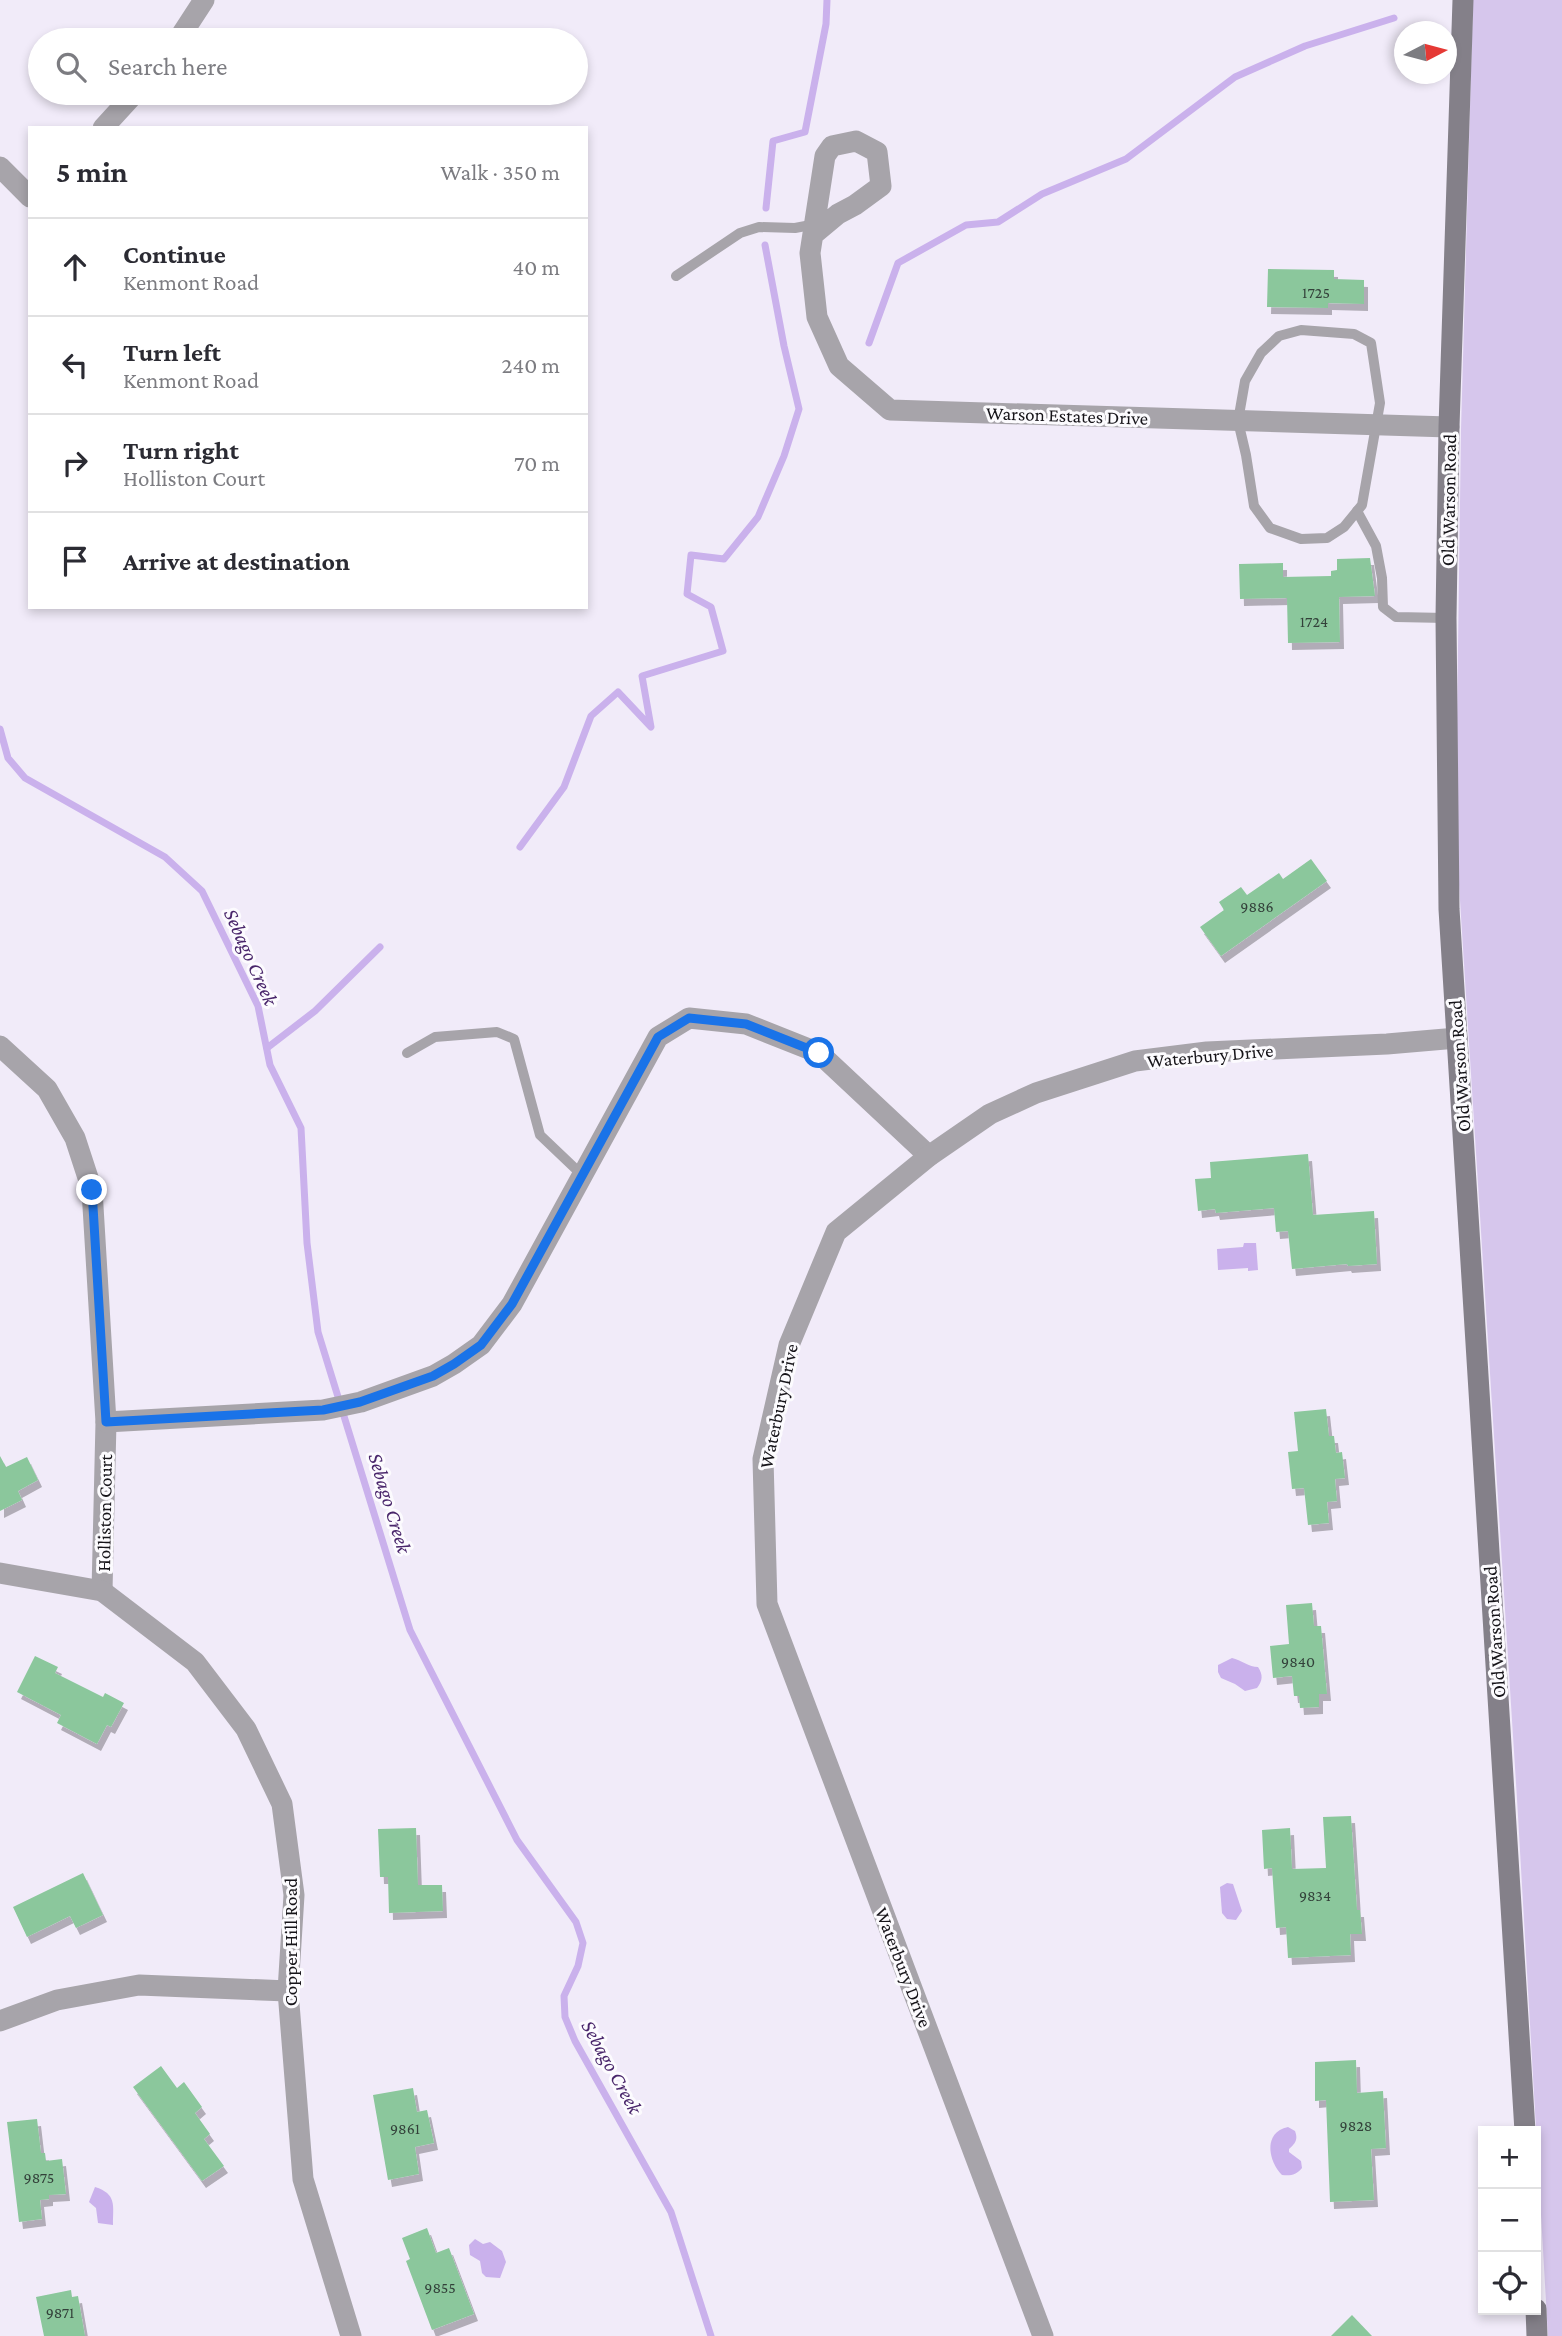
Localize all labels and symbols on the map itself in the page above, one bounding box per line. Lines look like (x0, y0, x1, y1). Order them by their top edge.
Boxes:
north arrow (1394, 21, 1457, 84)
house number: 1725 (1302, 284, 1330, 301)
street label: Warson Estates Drive (986, 402, 1148, 429)
street label: Old Warson Road (1437, 434, 1460, 566)
house number: 1724 (1300, 613, 1328, 630)
house number: 9886 (1240, 898, 1274, 915)
water label: Sebago Creek (219, 905, 283, 1010)
street label: Old Warson Road (1444, 999, 1475, 1133)
route start (803, 1037, 834, 1068)
street label: Waterbury Drive (1146, 1040, 1274, 1071)
route end (76, 1174, 107, 1205)
street label: Waterbury Drive (755, 1342, 802, 1470)
water label: Sebago Creek (363, 1450, 417, 1557)
street label: Holliston Court (93, 1453, 116, 1572)
street label: Old Warson Road (1479, 1565, 1510, 1699)
house number: 9840 (1281, 1653, 1315, 1670)
street label: Copper Hill Road (280, 1878, 301, 2006)
house number: 9834 (1299, 1887, 1331, 1904)
street label: Waterbury Drive (871, 1904, 936, 2030)
water label: Sebago Creek (576, 2016, 648, 2119)
house number: 9828 (1340, 2117, 1372, 2134)
house number: 9861 (390, 2120, 420, 2137)
house number: 9875 (24, 2169, 54, 2186)
house number: 9855 (424, 2279, 456, 2296)
house number: 9871 (46, 2304, 74, 2321)

